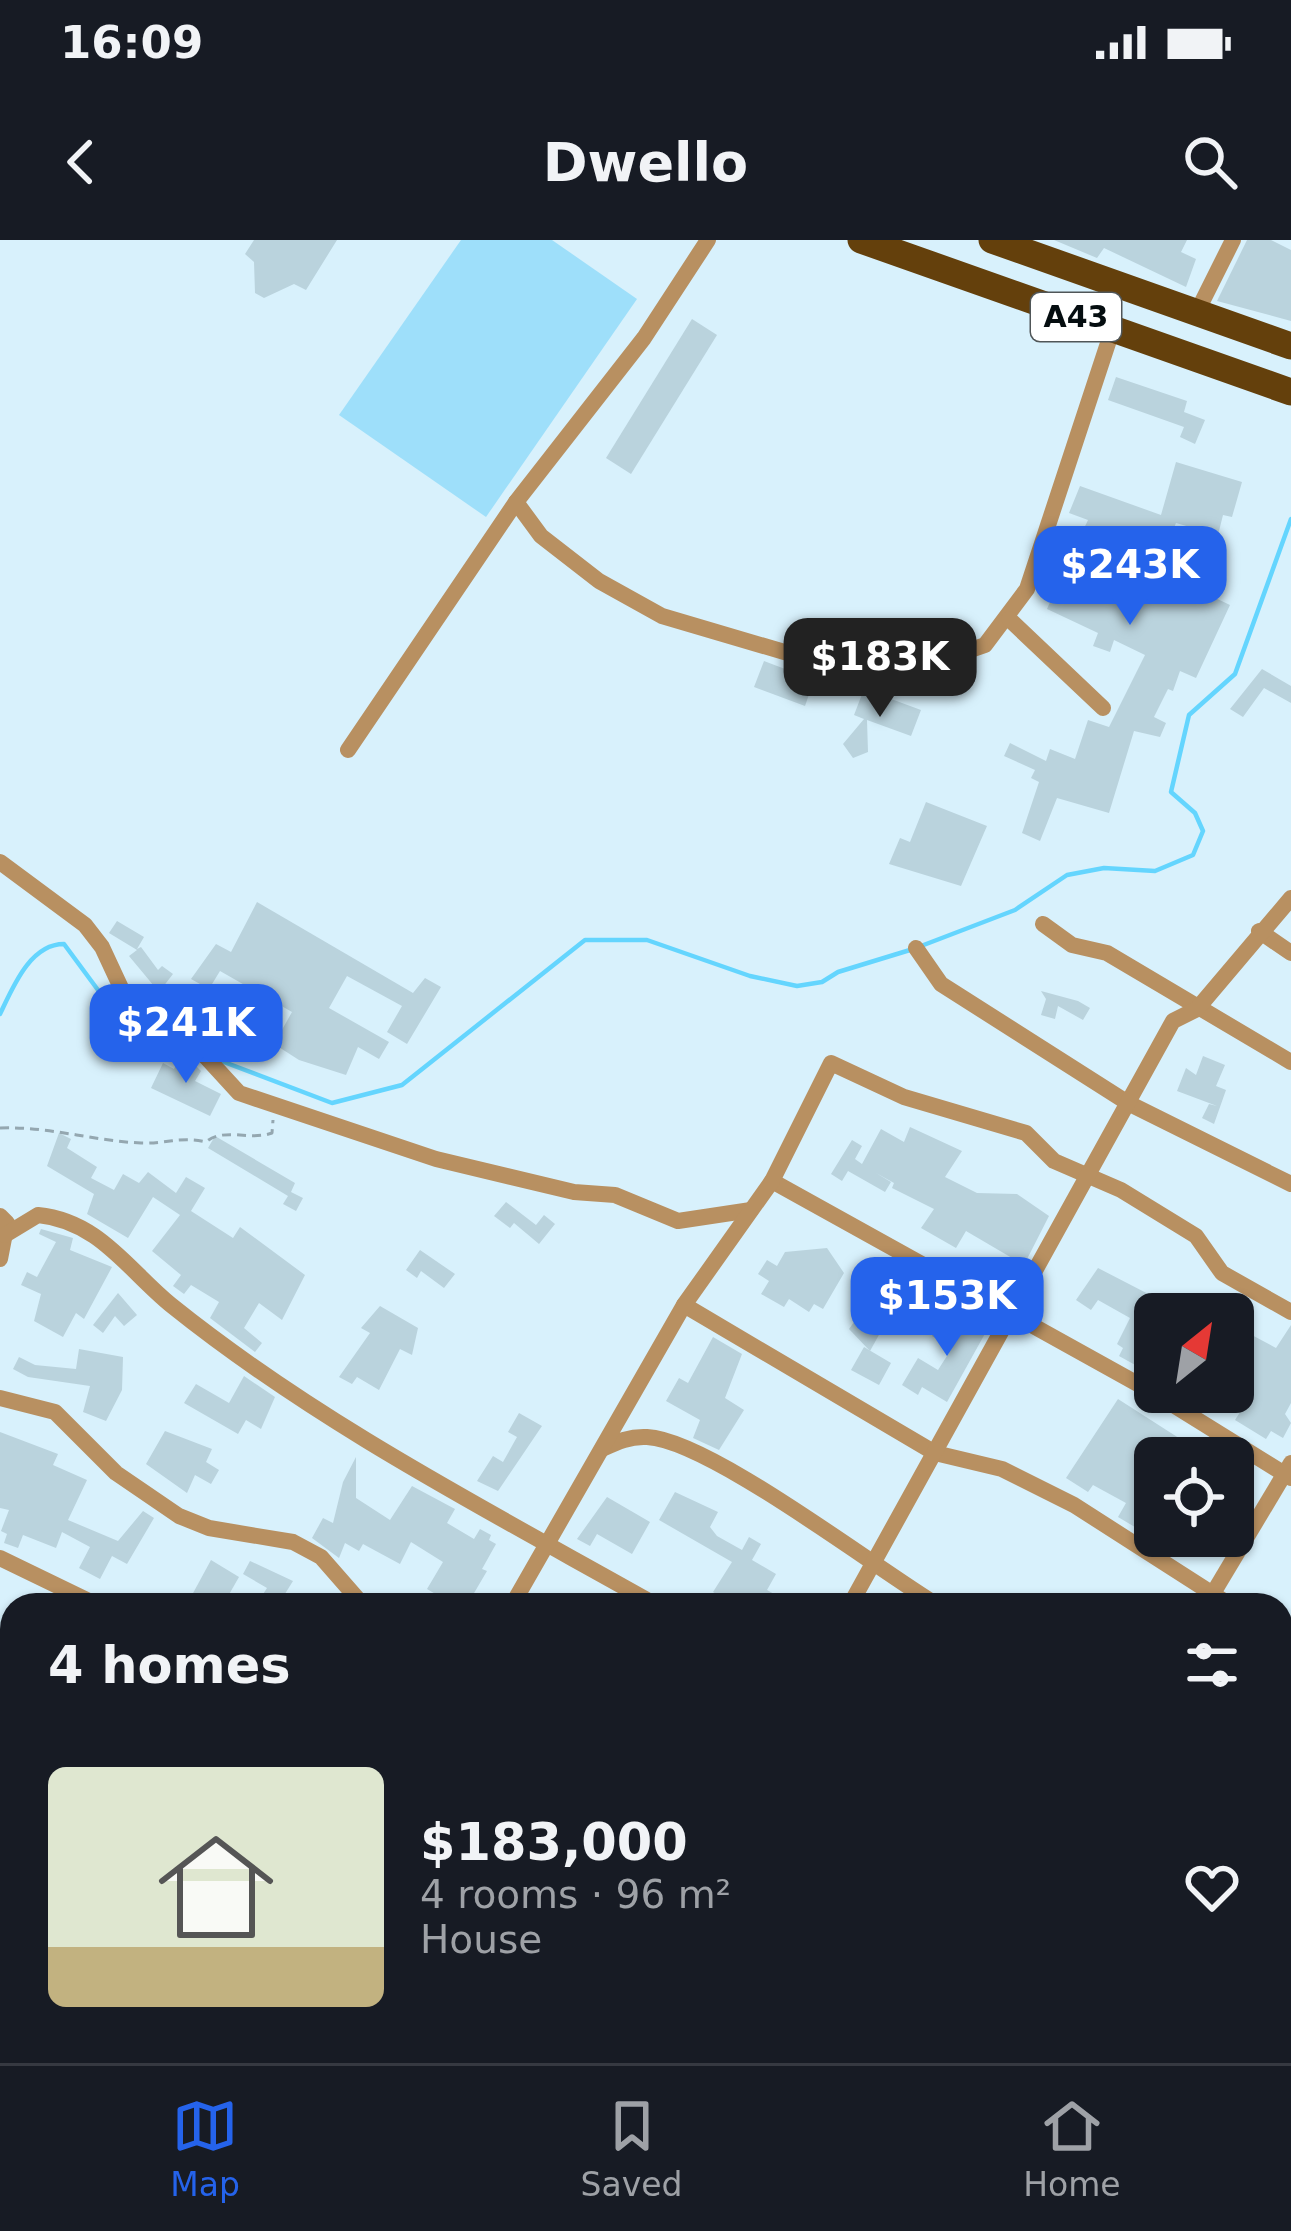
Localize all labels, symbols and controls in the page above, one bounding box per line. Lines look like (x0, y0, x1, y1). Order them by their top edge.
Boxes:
text: 16:09 (60, 16, 203, 69)
icon: back (48, 129, 114, 195)
icon: search (1177, 129, 1243, 195)
text: Dwello (543, 131, 748, 194)
road number: A43 (1031, 293, 1121, 341)
pin: $243K (1046, 526, 1214, 628)
text: $243K (1061, 542, 1199, 587)
pin: $183K (796, 618, 964, 720)
text: $183K (811, 634, 949, 679)
pin: $241K (102, 984, 270, 1086)
text: $241K (117, 1000, 255, 1045)
pin: $153K (863, 1257, 1031, 1359)
text: $153K (878, 1273, 1016, 1318)
north arrow (1134, 1293, 1254, 1413)
map controls (1134, 1293, 1254, 1557)
button: locate (1134, 1437, 1254, 1557)
icon: filters (1179, 1632, 1245, 1698)
text: 4 homes (48, 1636, 291, 1695)
text: $183,000 (420, 1813, 688, 1872)
icon: home (144, 1815, 288, 1959)
icon: heart (1179, 1854, 1245, 1920)
text: 4 rooms · 96 m² (420, 1872, 731, 1917)
text: House (420, 1917, 542, 1962)
tab: Map (170, 2093, 240, 2204)
tab: Saved (581, 2093, 683, 2204)
tab: Home (1023, 2093, 1121, 2204)

